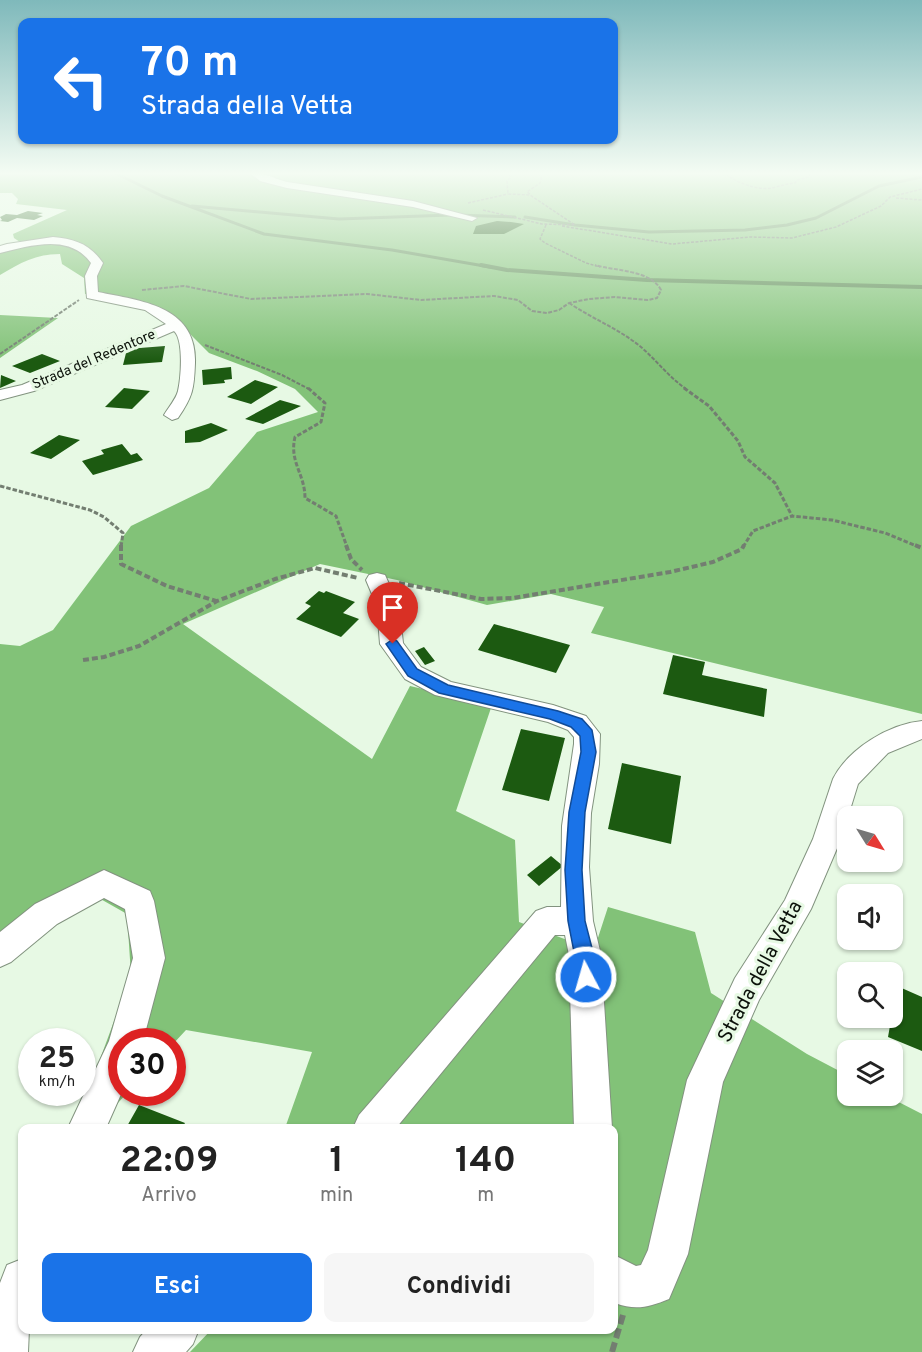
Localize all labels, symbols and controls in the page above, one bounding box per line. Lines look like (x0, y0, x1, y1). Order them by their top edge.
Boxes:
text: 70 m (141, 38, 239, 91)
icon: left (42, 42, 120, 120)
text: Strada della Vetta (141, 90, 353, 124)
street label: Strada del Redentore (30, 326, 158, 394)
pin (367, 582, 418, 644)
icon: arrive (376, 591, 409, 624)
north arrow (837, 806, 903, 872)
map controls (837, 806, 903, 1106)
button: sound (837, 884, 903, 950)
street label: Strada della Vetta (713, 897, 809, 1047)
position arrow (554, 945, 618, 1009)
button: search (837, 962, 903, 1028)
speed limit sign: 30 (108, 1028, 186, 1106)
button: layers (837, 1040, 903, 1106)
text: 25 (39, 1041, 75, 1078)
text: km/h (39, 1073, 75, 1092)
text: 22:09 (120, 1139, 218, 1185)
text: 1 (329, 1139, 344, 1185)
text: 140 (455, 1139, 516, 1185)
text: Arrivo (141, 1183, 197, 1209)
text: min (320, 1183, 353, 1209)
text: m (477, 1183, 494, 1209)
button: Esci (42, 1253, 312, 1322)
button: Condividi (324, 1253, 594, 1322)

